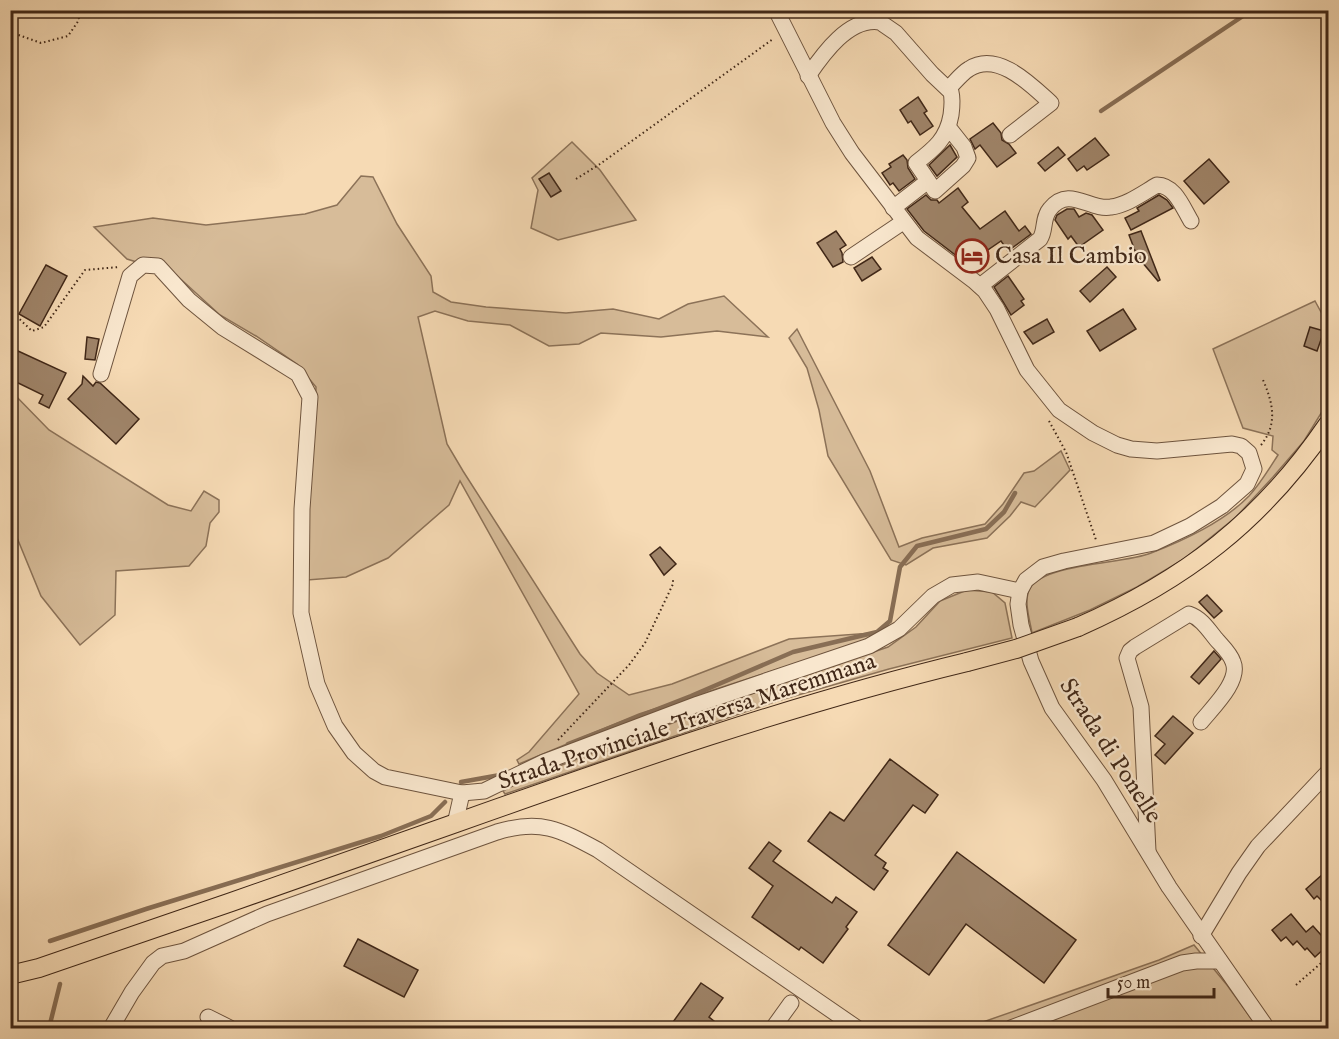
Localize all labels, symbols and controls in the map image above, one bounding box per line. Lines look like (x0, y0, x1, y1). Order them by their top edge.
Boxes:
hotel icon: Casa Il Cambio (954, 238, 990, 274)
place label: Casa Il Cambio (995, 241, 1147, 272)
street label: Strada Provinciale Traversa Maremmana (494, 646, 880, 798)
street label: Strada di Ponelle (1052, 673, 1168, 829)
scale bar (1108, 961, 1214, 999)
text: 50 m (1117, 972, 1150, 995)

